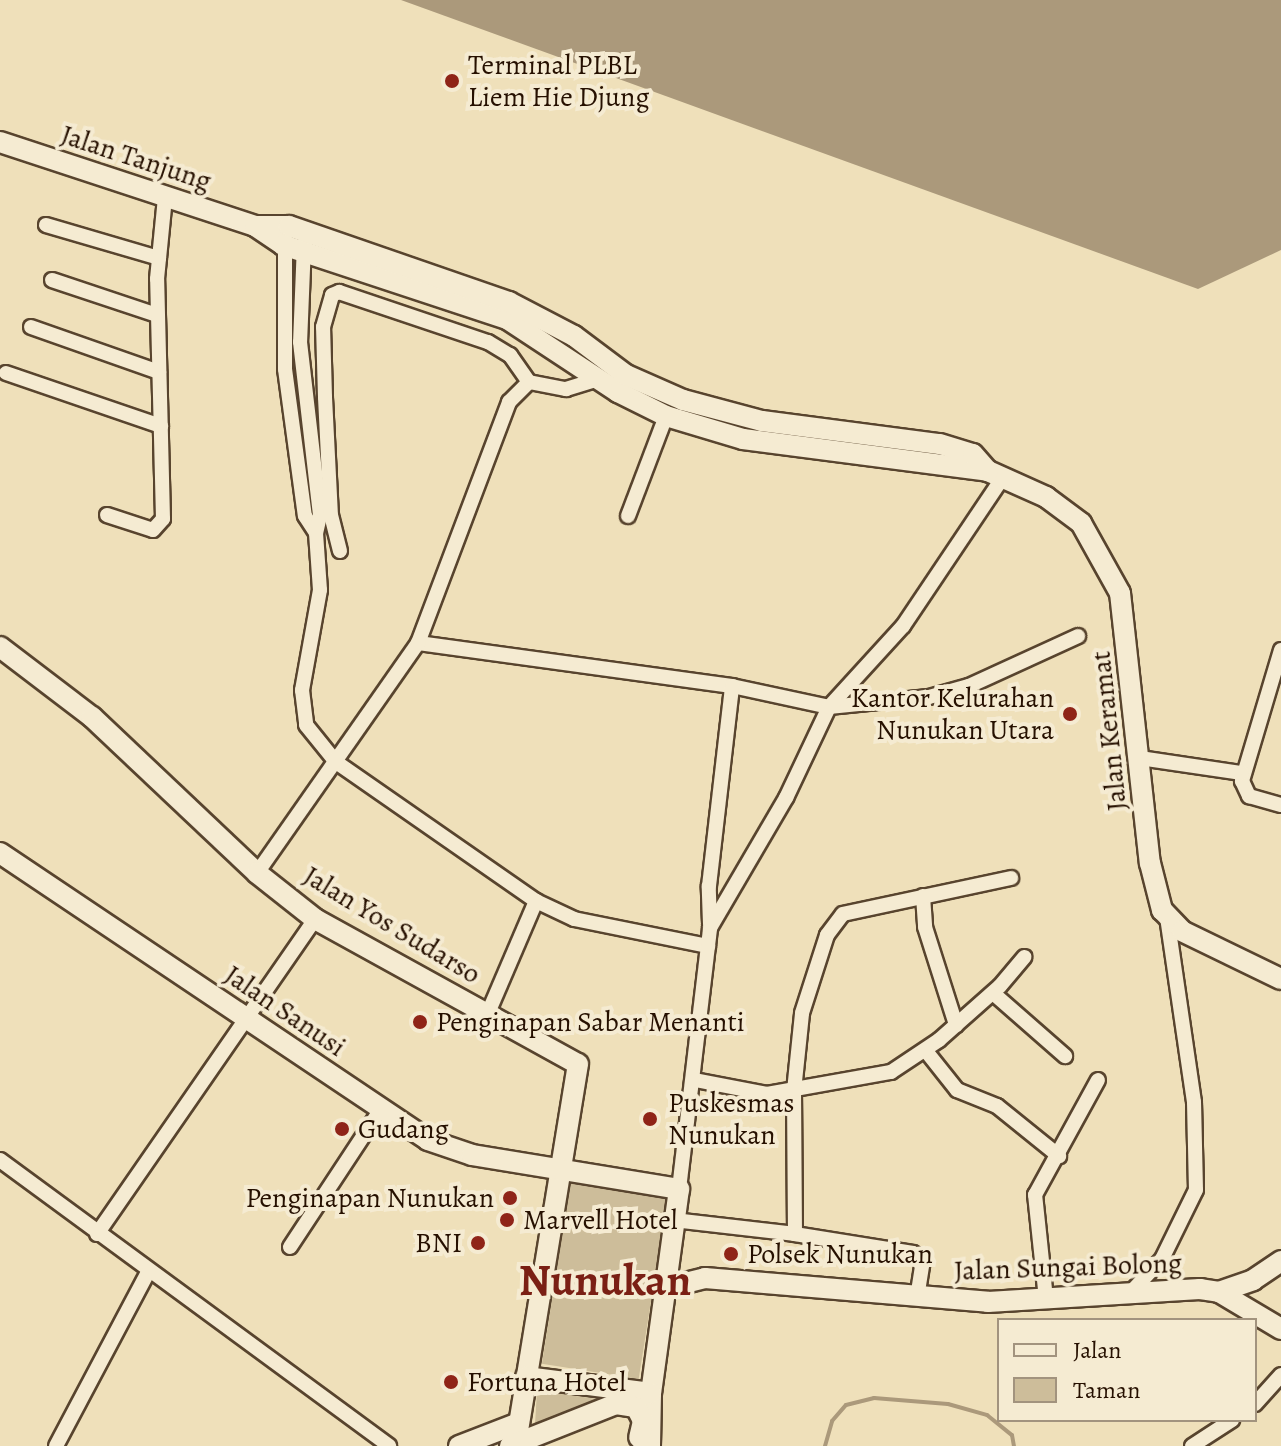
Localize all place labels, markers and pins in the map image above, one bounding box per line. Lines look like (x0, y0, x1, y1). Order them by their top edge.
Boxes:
place label: Terminal PLBL Liem Hie Djung (468, 48, 649, 114)
marker: Terminal PLBL Liem Hie Djung (443, 72, 461, 90)
place label: Kantor Kelurahan Nunukan Utara (851, 681, 1054, 747)
marker: Kantor Kelurahan Nunukan Utara (1061, 705, 1079, 723)
place label: Penginapan Sabar Menanti (436, 1005, 745, 1039)
marker: Penginapan Sabar Menanti (411, 1013, 429, 1031)
place label: Puskesmas Nunukan (668, 1086, 795, 1152)
marker: Puskesmas Nunukan (639, 1108, 661, 1130)
place label: Gudang (358, 1112, 449, 1146)
marker: Gudang (333, 1120, 351, 1138)
place label: Penginapan Nunukan (245, 1181, 494, 1215)
marker: Penginapan Nunukan (501, 1189, 519, 1207)
place label: Marvell Hotel (523, 1203, 678, 1237)
marker: Marvell Hotel (498, 1211, 516, 1229)
place label: BNI (415, 1226, 462, 1260)
marker: BNI (469, 1234, 487, 1252)
place label: Polsek Nunukan (747, 1237, 933, 1271)
marker: Polsek Nunukan (722, 1245, 740, 1263)
place label: Fortuna Hotel (467, 1365, 626, 1399)
marker: Fortuna Hotel (442, 1373, 460, 1391)

